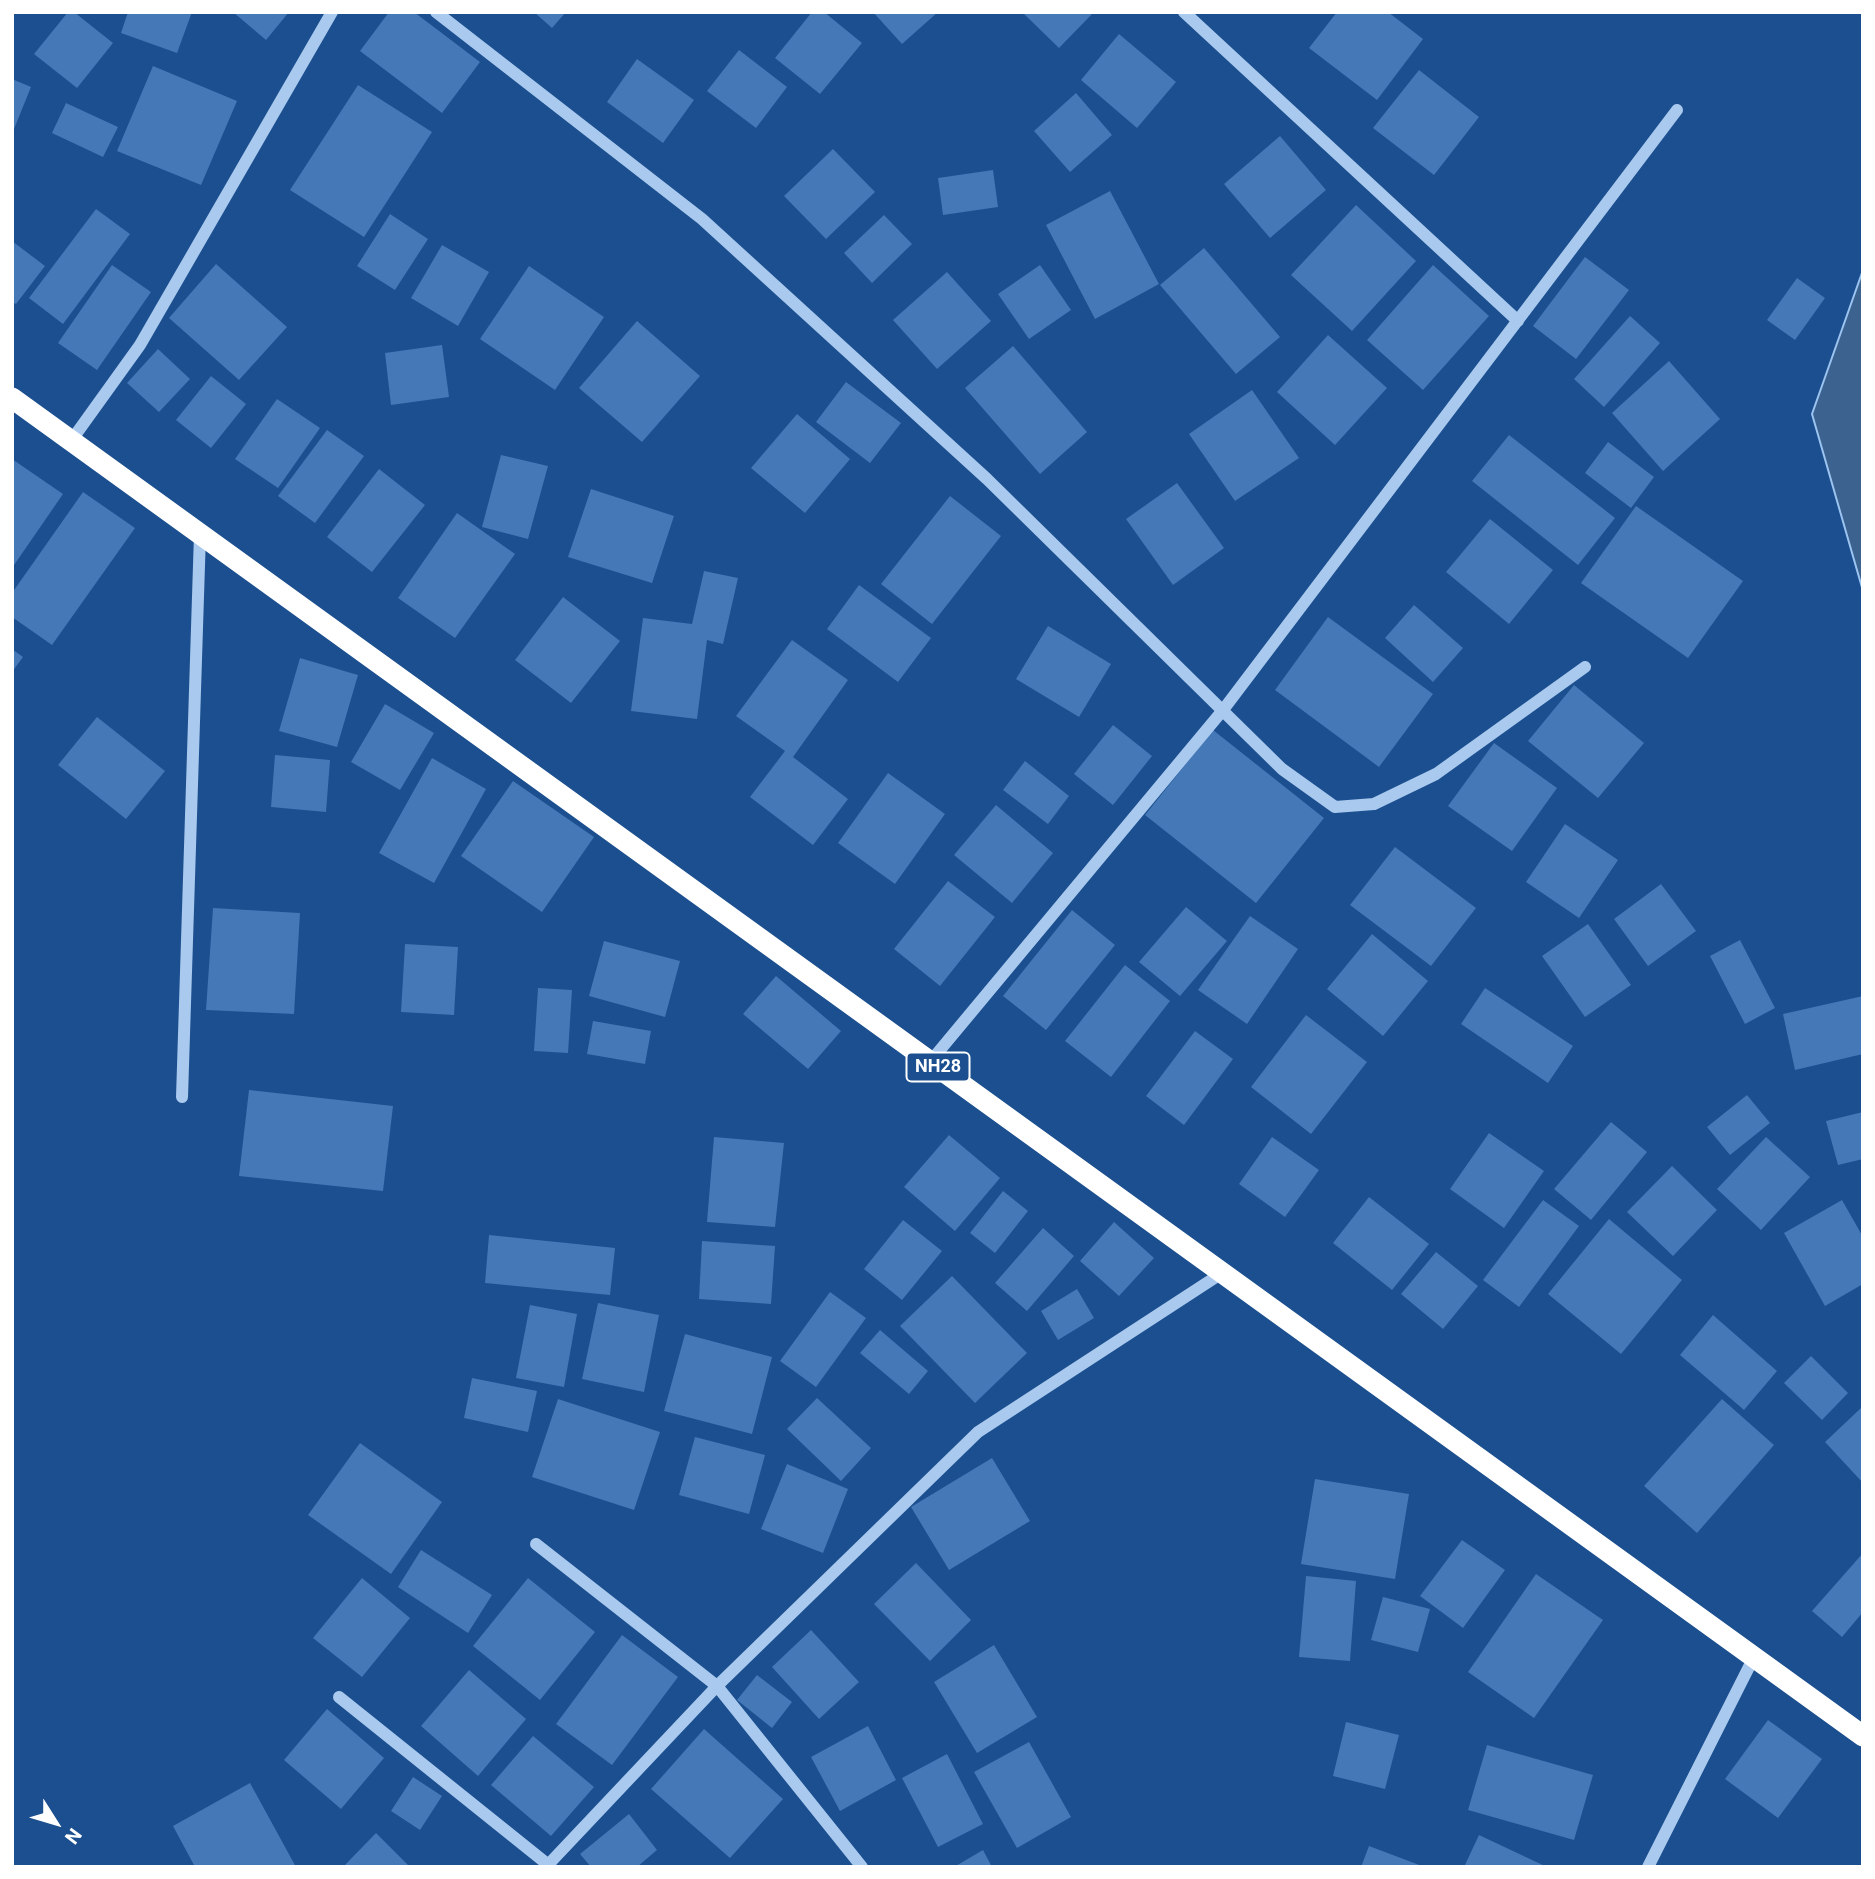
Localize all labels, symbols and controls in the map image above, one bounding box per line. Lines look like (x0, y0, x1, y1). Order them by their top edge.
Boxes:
road number: NH28 (906, 1052, 970, 1082)
north arrow (21, 1788, 91, 1858)
text: N (60, 1824, 86, 1848)

